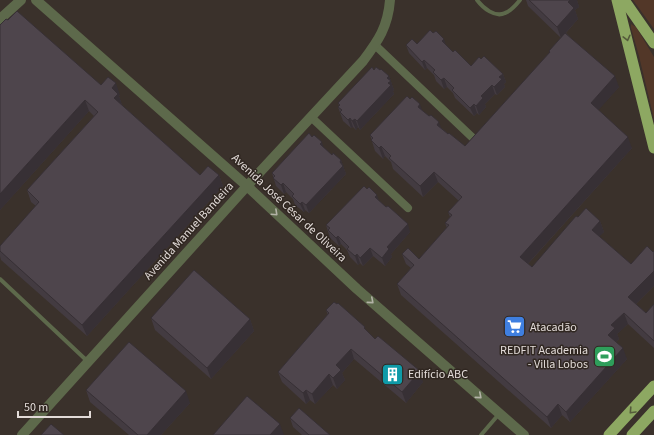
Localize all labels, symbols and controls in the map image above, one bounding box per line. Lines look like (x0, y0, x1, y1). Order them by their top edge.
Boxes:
one-way arrow (622, 35, 630, 41)
street label: Avenida José César de Oliveira (228, 150, 350, 266)
street label: Avenida Manuel Bandeira (140, 178, 238, 284)
one-way arrow (271, 208, 278, 215)
one-way arrow (367, 296, 374, 303)
supermarket icon: Atacadão (501, 314, 527, 340)
place label: Atacadão (530, 319, 577, 336)
place label: REDFIT Academia - Villa Lobos (500, 342, 588, 373)
sports icon: REDFIT Academia - Villa Lobos (591, 344, 617, 370)
building icon: Edifício ABC (379, 361, 405, 387)
place label: Edifício ABC (408, 366, 468, 383)
one-way arrow (475, 391, 482, 398)
scale bar (18, 393, 90, 419)
text: 50 m (24, 399, 48, 416)
one-way arrow (629, 406, 636, 414)

